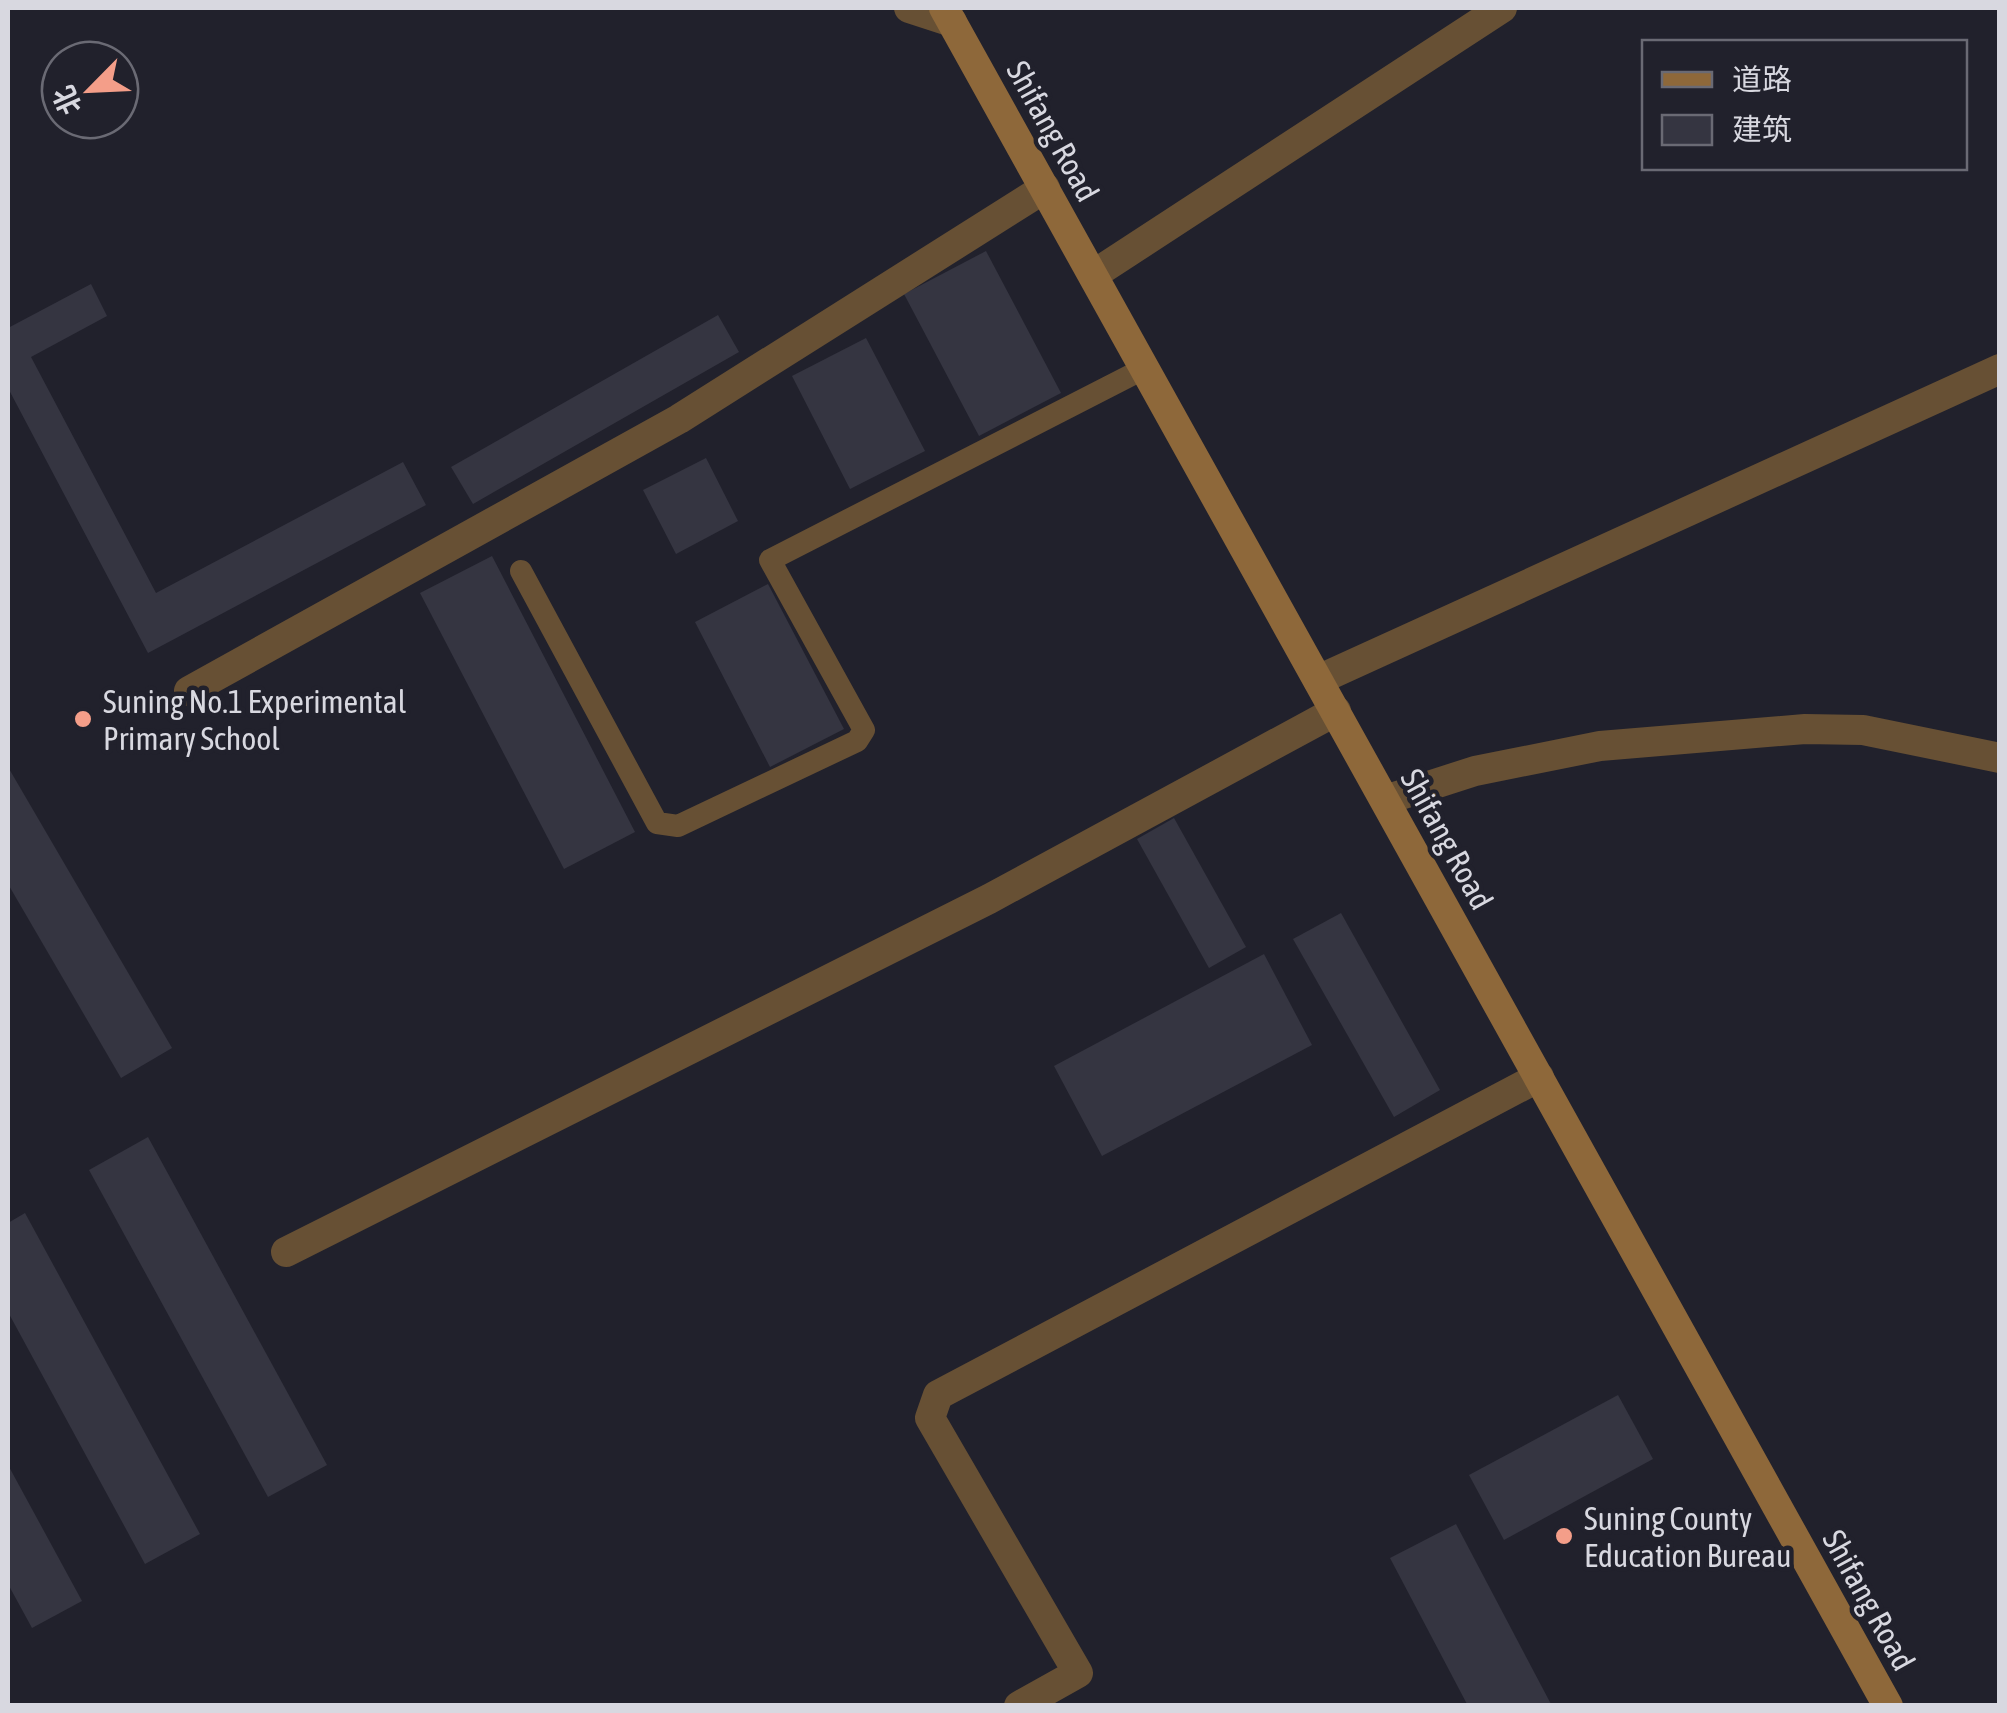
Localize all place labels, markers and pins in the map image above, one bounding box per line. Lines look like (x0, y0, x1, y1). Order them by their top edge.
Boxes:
place label: Suning No.1 Experimental Primary School (103, 683, 407, 757)
marker: Suning No.1 Experimental Primary School (72, 708, 94, 730)
place label: Suning County Education Bureau (1584, 1500, 1791, 1574)
marker: Suning County Education Bureau (1553, 1525, 1575, 1547)

